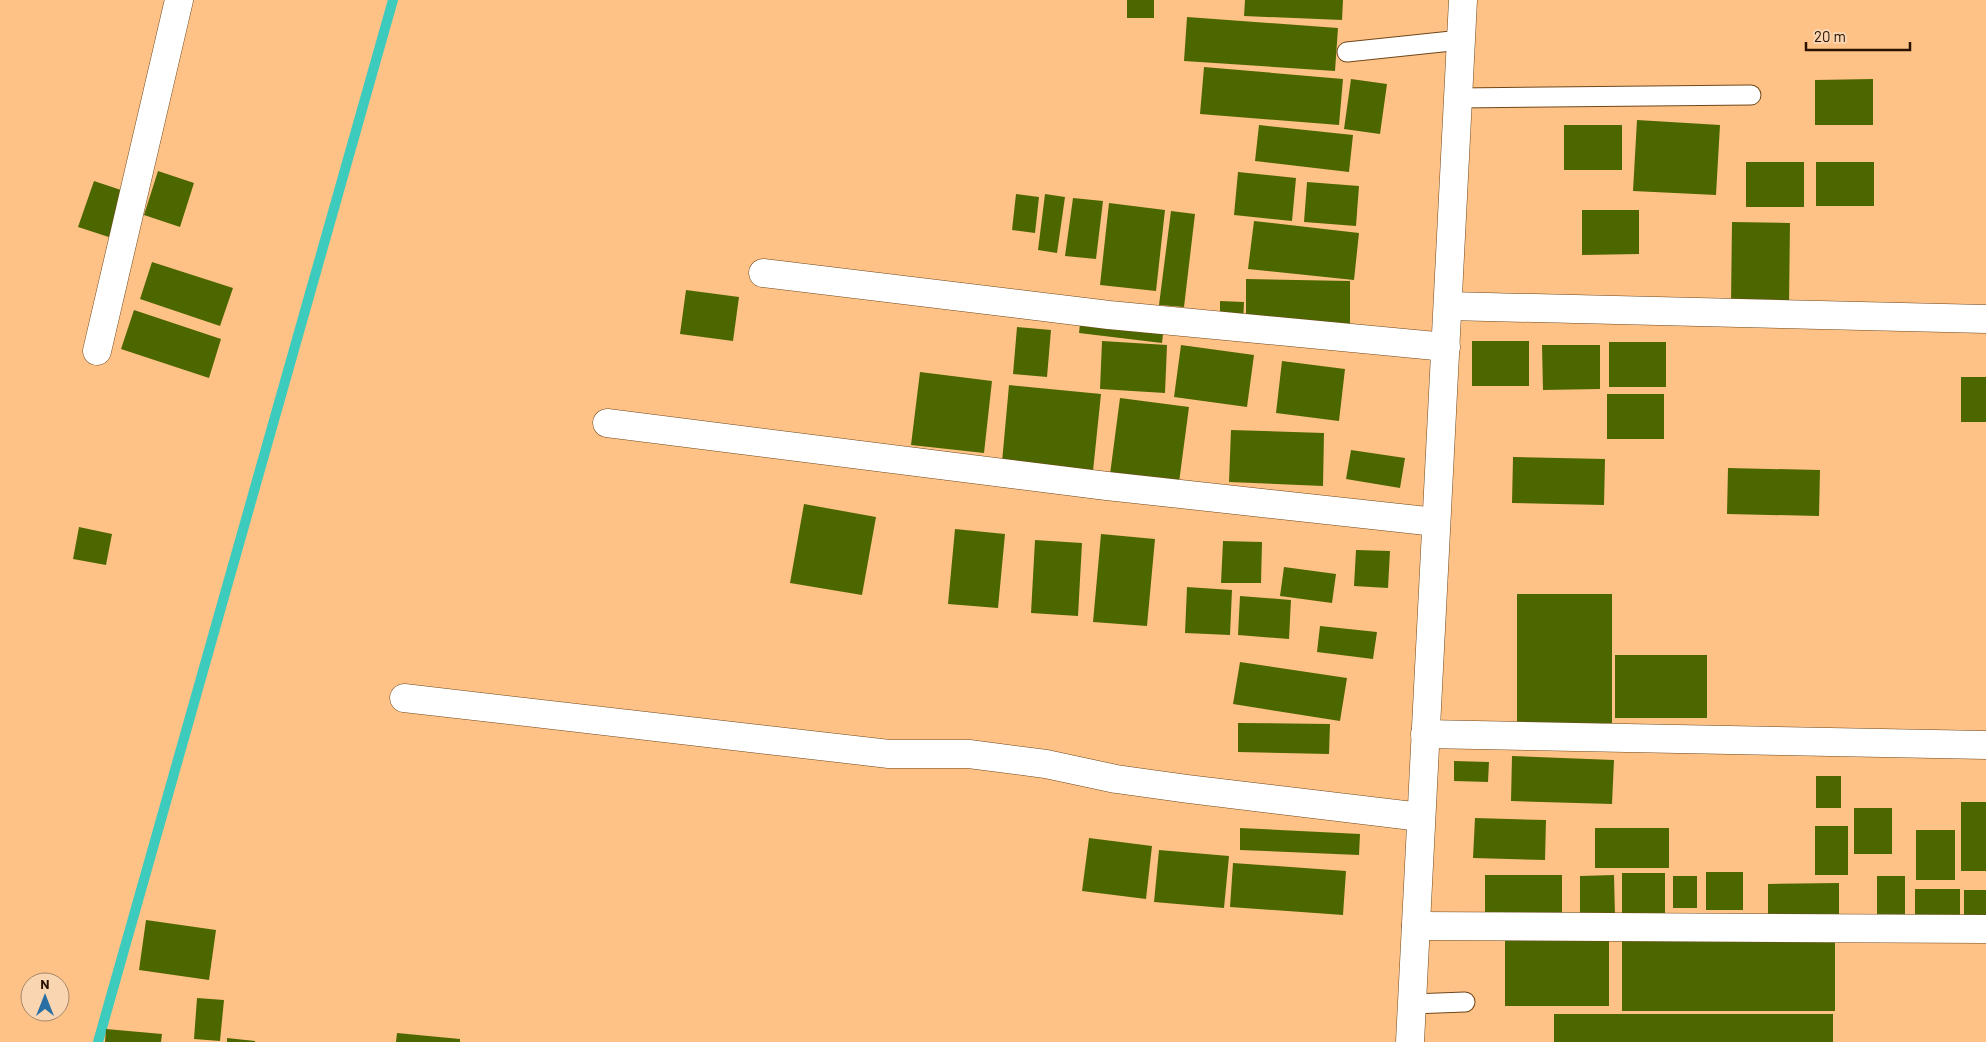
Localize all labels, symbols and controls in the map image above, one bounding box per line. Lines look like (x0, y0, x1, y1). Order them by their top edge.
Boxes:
scale bar (1806, 20, 1910, 52)
text: 20 m (1814, 27, 1846, 45)
north arrow (20, 972, 70, 1022)
text: N (40, 975, 50, 992)

